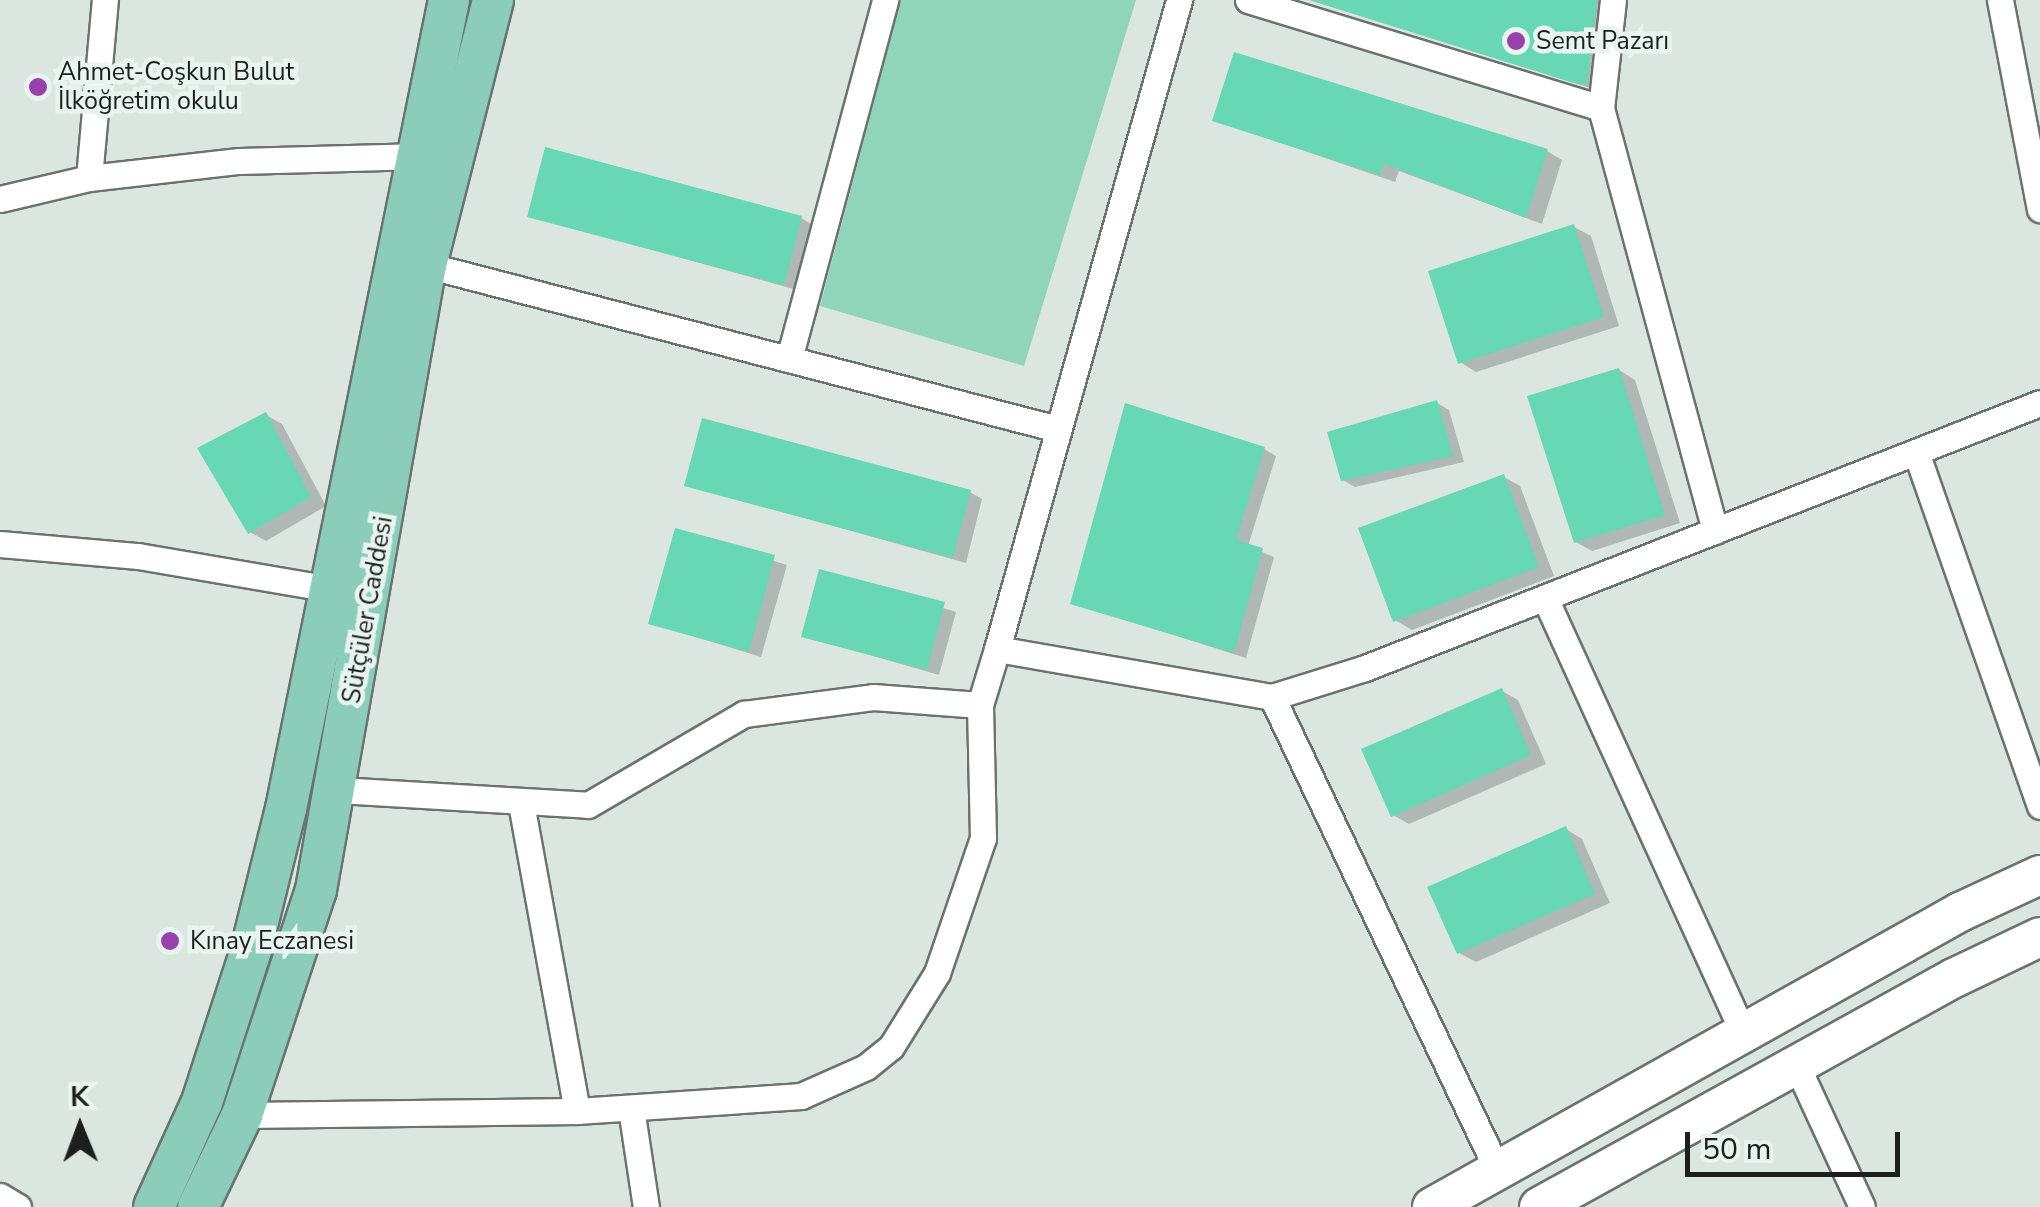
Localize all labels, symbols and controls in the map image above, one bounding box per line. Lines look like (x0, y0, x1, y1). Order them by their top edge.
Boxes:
place label: Semt Pazarı (1536, 26, 1669, 56)
marker: Semt Pazarı (1505, 30, 1527, 52)
place label: Ahmet-Coşkun Bulut İlköğretim okulu (58, 58, 294, 117)
marker: Ahmet-Coşkun Bulut İlköğretim okulu (27, 76, 49, 98)
street label: Sütçüler Caddesi (337, 514, 399, 706)
place label: Kınay Eczanesi (190, 926, 354, 956)
marker: Kınay Eczanesi (159, 930, 181, 952)
north arrow (30, 1077, 130, 1177)
text: K (70, 1078, 89, 1116)
scale bar (1690, 1112, 1905, 1174)
text: 50 m (1702, 1129, 1771, 1170)

